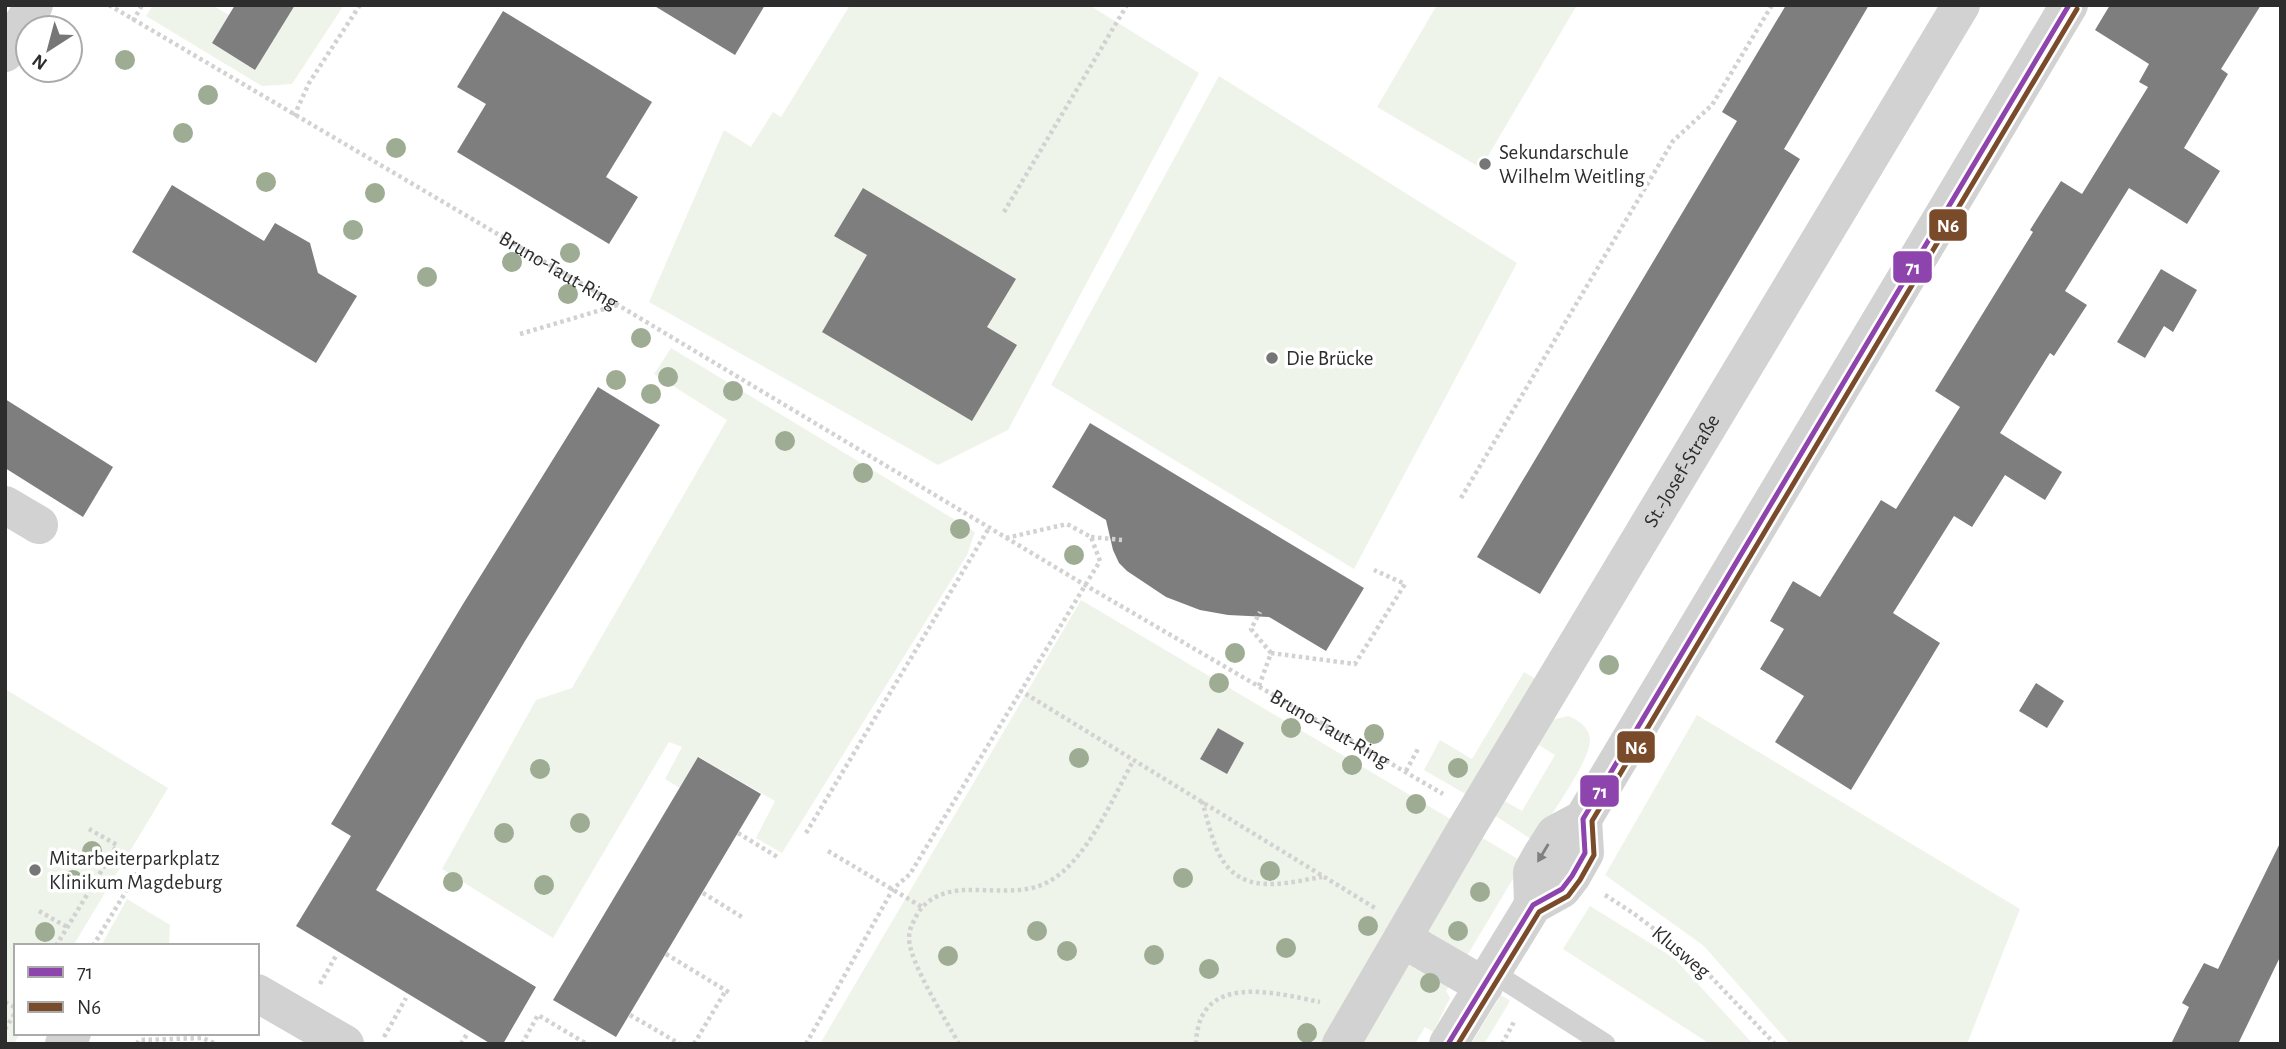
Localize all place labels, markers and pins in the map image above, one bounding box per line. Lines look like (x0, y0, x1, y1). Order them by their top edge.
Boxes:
place label: Sekundarschule Wilhelm Weitling (1499, 142, 1645, 187)
marker: Sekundarschule Wilhelm Weitling (1477, 156, 1493, 172)
place label: Die Brücke (1286, 348, 1373, 369)
marker: Die Brücke (1264, 350, 1280, 366)
place label: Mitarbeiterparkplatz Klinikum Magdeburg (49, 848, 223, 893)
marker: Mitarbeiterparkplatz Klinikum Magdeburg (27, 862, 43, 878)

